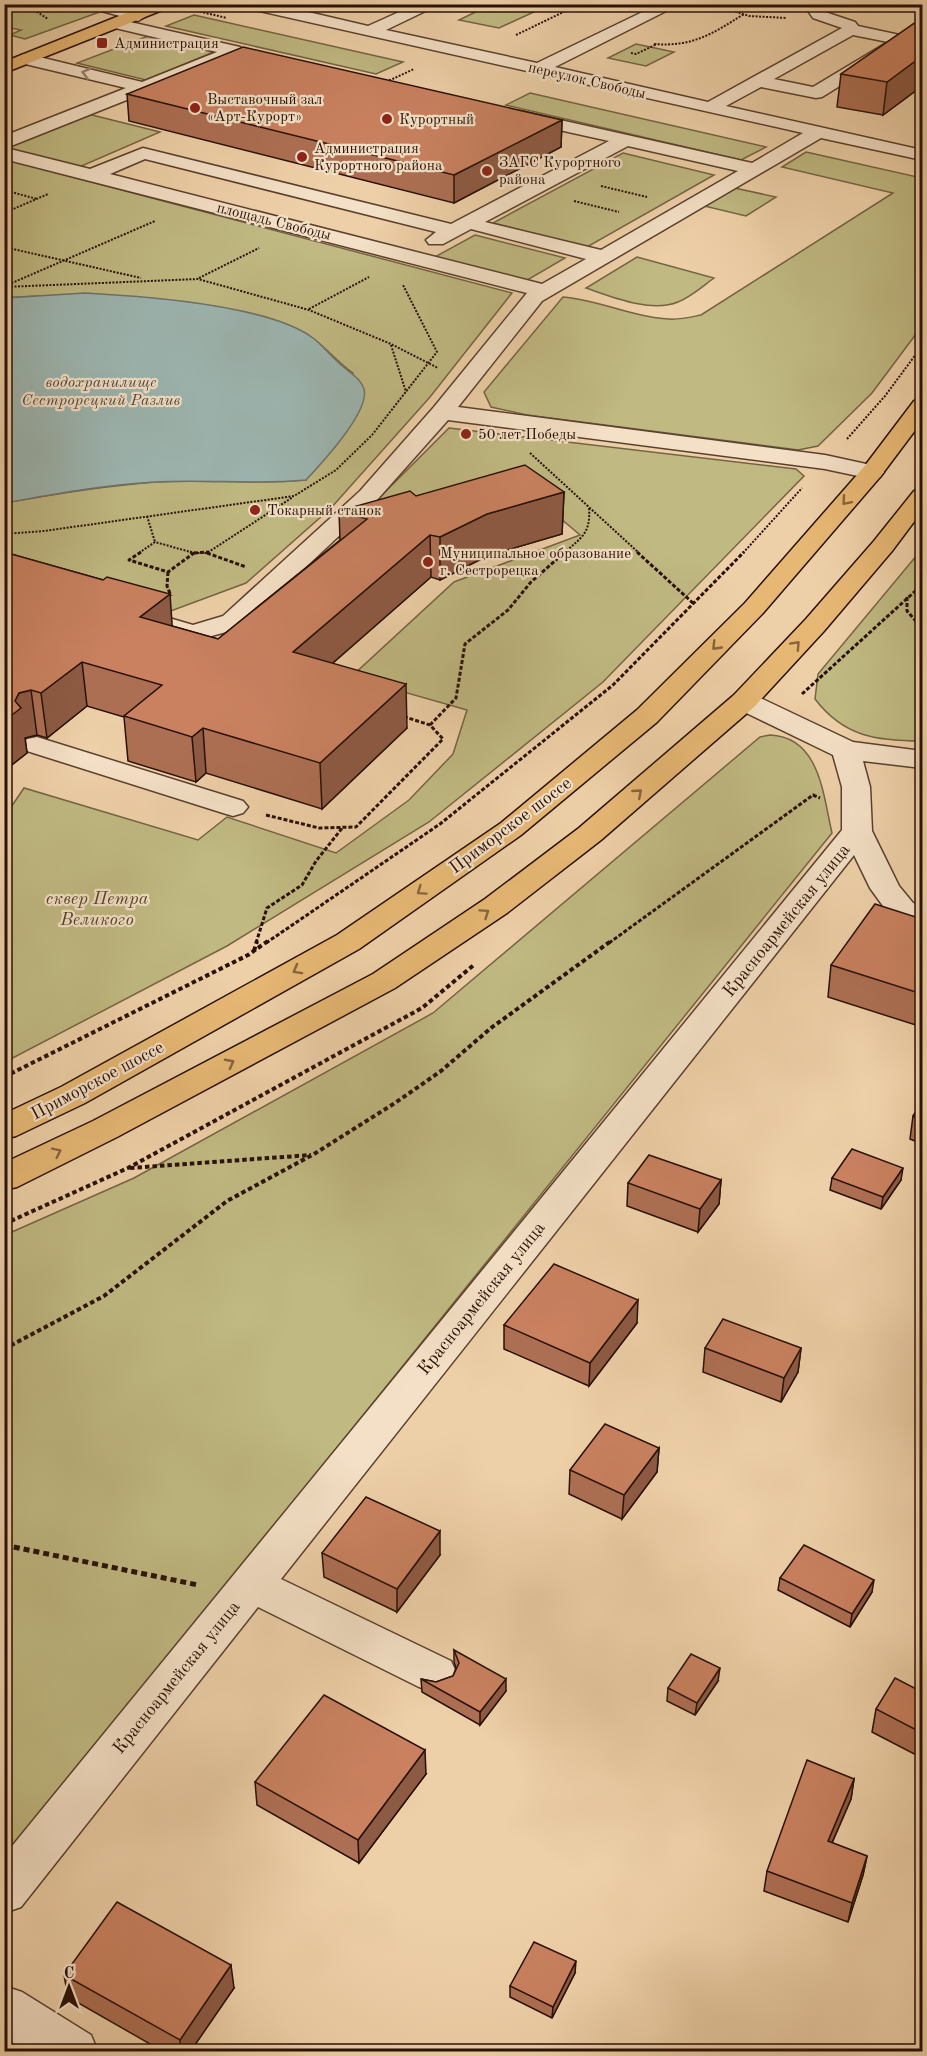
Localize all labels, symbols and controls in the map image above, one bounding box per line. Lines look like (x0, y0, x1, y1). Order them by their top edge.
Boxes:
marker: Администрация (95, 36, 109, 50)
place label: Администрация (114, 37, 219, 52)
street label: переулок Свободы (526, 61, 647, 102)
one-way arrow (82, 68, 92, 81)
place label: Выставочный зал «Арт-Курорт» (207, 93, 322, 125)
marker: Выставочный зал «Арт-Курорт» (188, 101, 202, 115)
marker: Курортный (380, 112, 394, 126)
place label: Курортный (399, 113, 474, 128)
place label: Администрация Курортного района (314, 142, 443, 174)
marker: Администрация Курортного района (295, 150, 309, 164)
place label: ЗАГС Курортного района (499, 156, 621, 188)
marker: ЗАГС Курортного района (480, 164, 494, 178)
street label: площадь Свободы (215, 201, 332, 244)
water label: водохранилище Сестрорецкий Разлив (22, 375, 181, 409)
marker: 50 лет Победы (459, 427, 473, 441)
place label: 50 лет Победы (478, 428, 576, 443)
one-way arrow (842, 494, 853, 505)
marker: Токарный станок (248, 503, 262, 517)
place label: Токарный станок (267, 504, 382, 519)
place label: Муниципальное образование г. Сестрорецка (440, 547, 631, 579)
marker: Муниципальное образование г. Сестрорецка (421, 555, 435, 569)
one-way arrow (712, 640, 723, 650)
one-way arrow (789, 642, 800, 652)
street label: Приморское шоссе (446, 774, 575, 877)
one-way arrow (631, 789, 642, 800)
street label: Красноармейская улица (720, 841, 854, 1000)
one-way arrow (417, 884, 428, 895)
park label: сквер Петра Великого (46, 890, 149, 929)
one-way arrow (479, 909, 490, 920)
one-way arrow (293, 963, 303, 974)
street label: Приморское шоссе (28, 1038, 167, 1123)
one-way arrow (224, 1058, 235, 1070)
one-way arrow (51, 1148, 62, 1160)
street label: Красноармейская улица (415, 1219, 549, 1378)
street label: Красноармейская улица (110, 1598, 244, 1757)
north arrow (39, 1957, 99, 2017)
text: С (64, 1966, 74, 1982)

